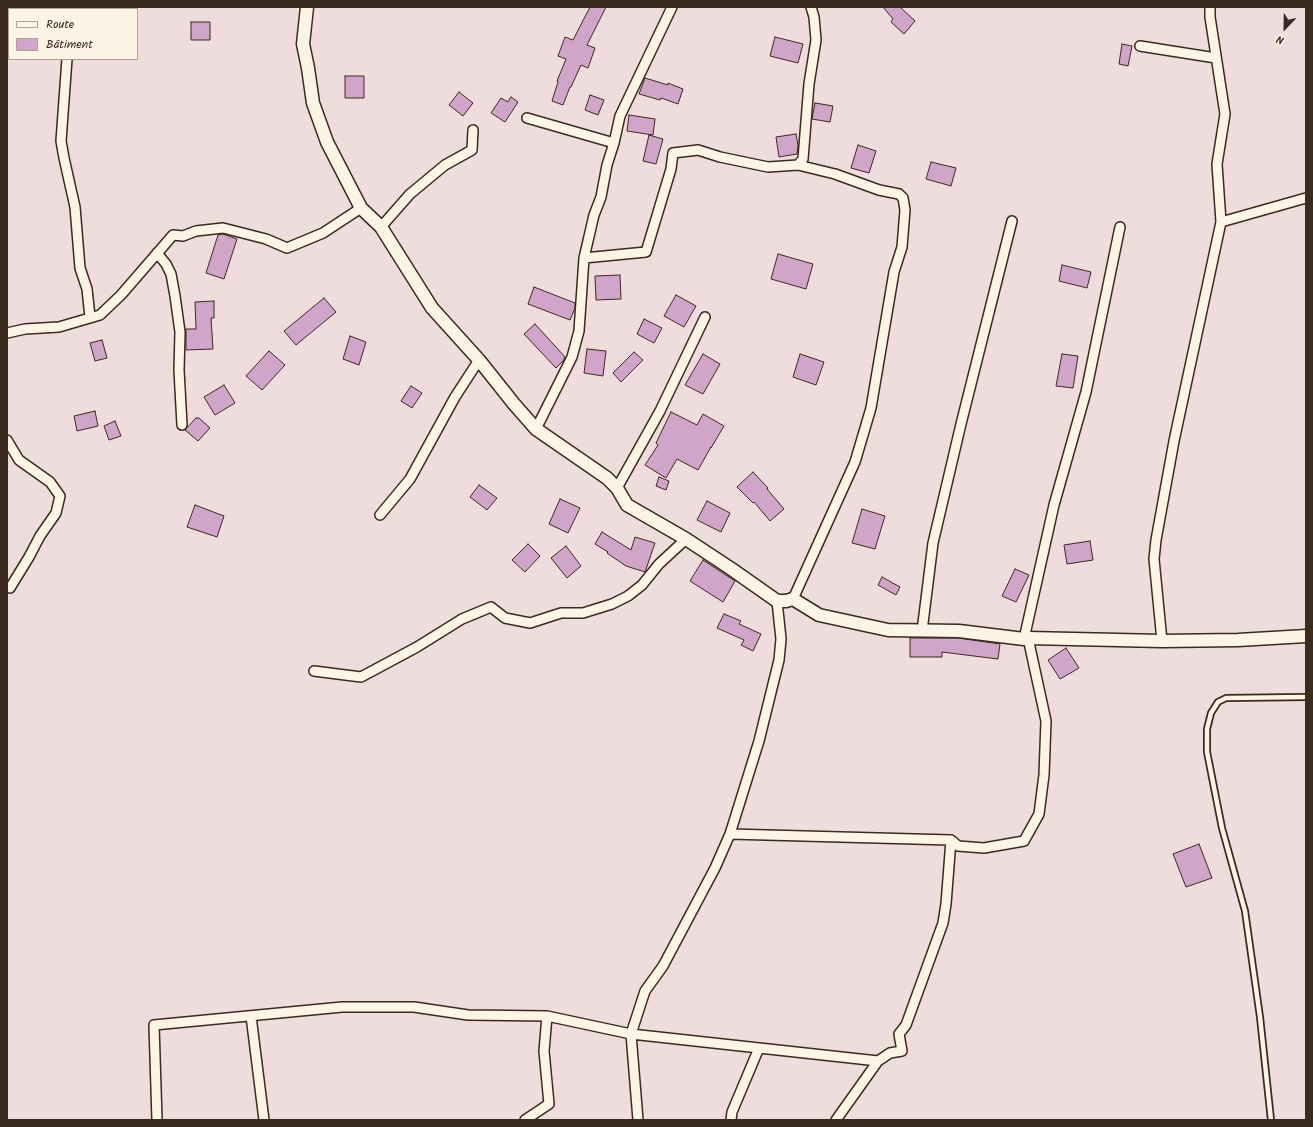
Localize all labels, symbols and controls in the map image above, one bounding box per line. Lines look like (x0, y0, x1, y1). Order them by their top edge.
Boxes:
legend (8, 8, 138, 60)
north arrow (1265, 8, 1305, 48)
text: Route (46, 15, 74, 34)
text: N (1274, 29, 1287, 49)
text: Bâtiment (46, 35, 93, 54)

